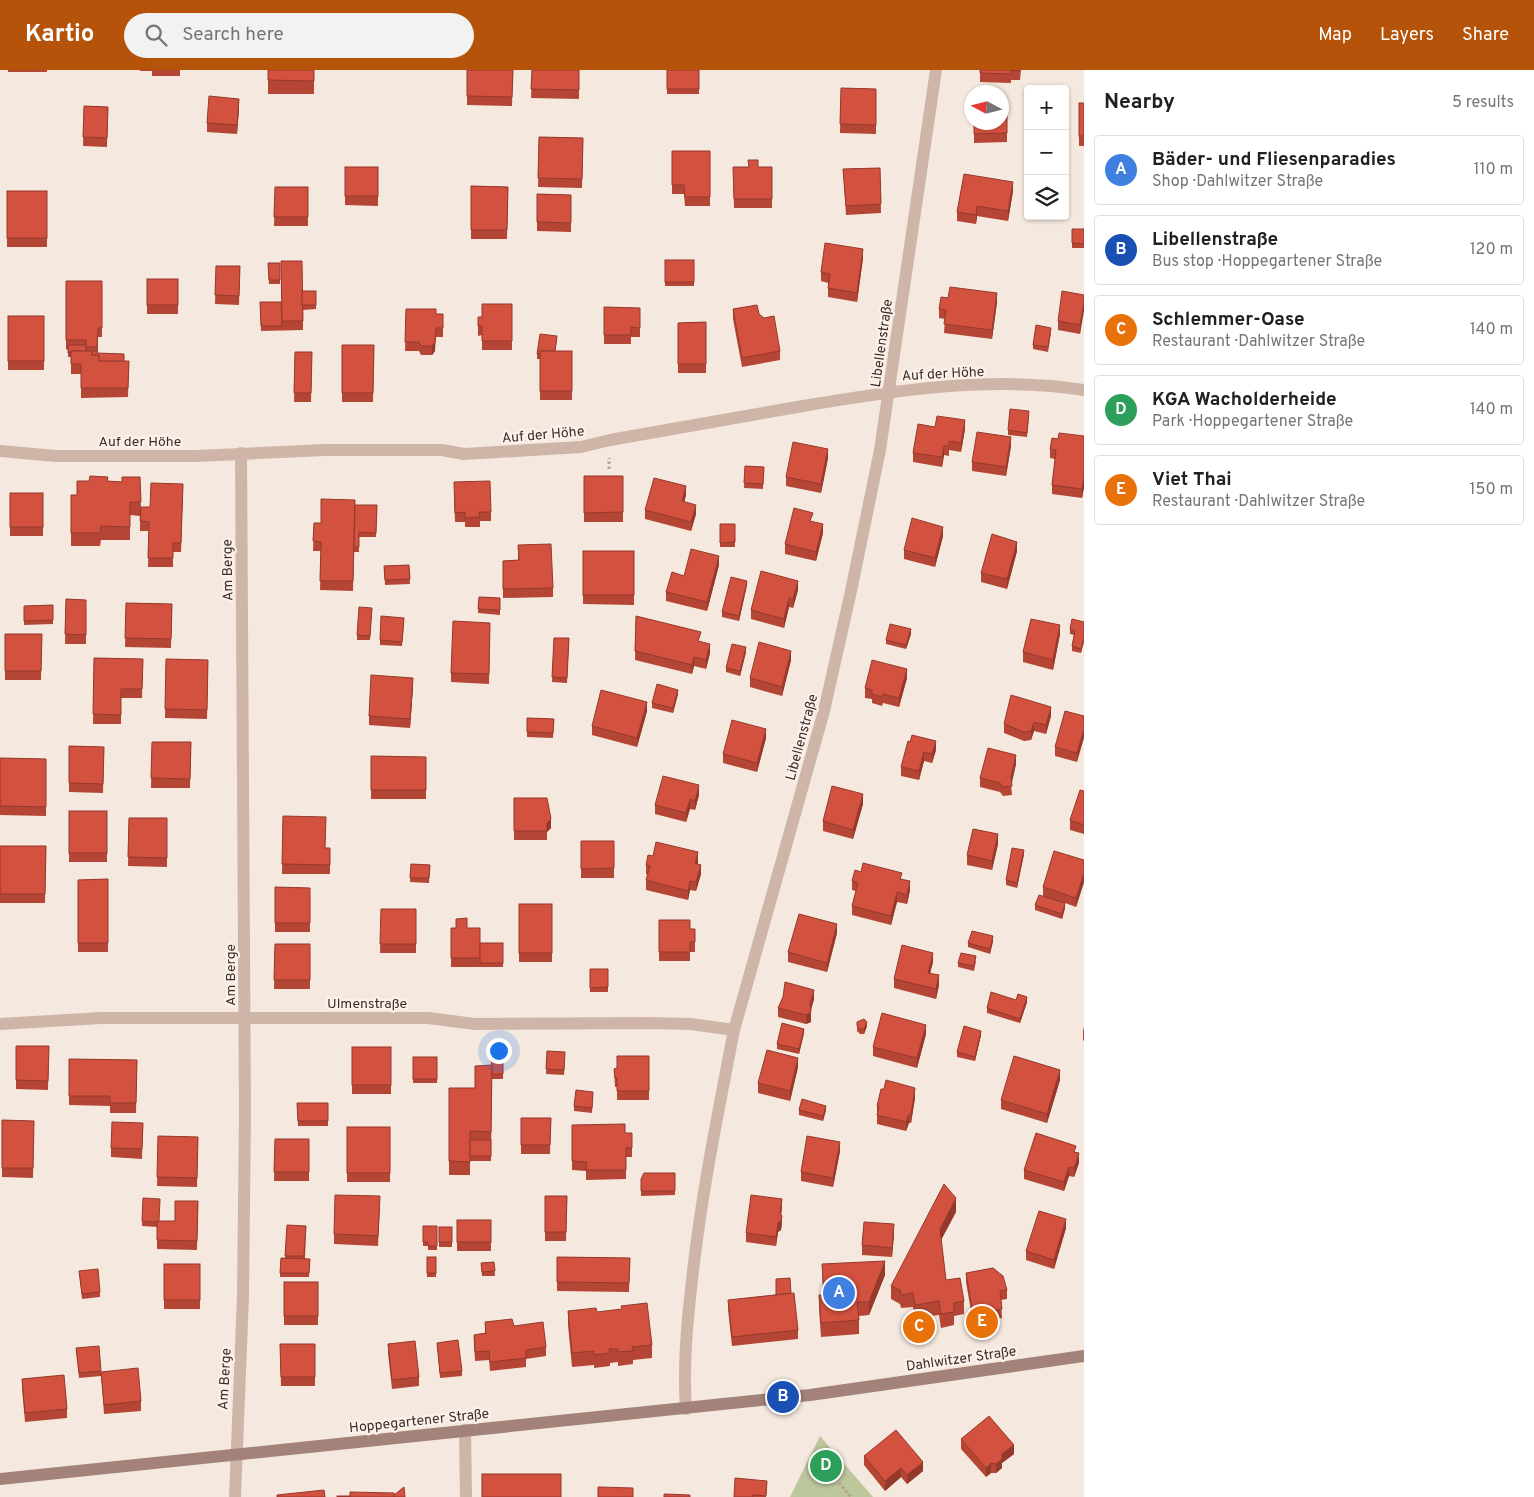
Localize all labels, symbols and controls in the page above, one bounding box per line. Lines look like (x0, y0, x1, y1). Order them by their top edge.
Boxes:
search box (124, 13, 474, 58)
text: Kartio (25, 20, 94, 50)
icon: search (142, 21, 170, 49)
text: Search here (182, 23, 284, 47)
text: Map (1318, 24, 1352, 47)
text: Layers (1380, 24, 1434, 47)
text: Share (1462, 24, 1509, 47)
north arrow (964, 85, 1009, 130)
map controls (1024, 85, 1069, 220)
button: + (1024, 85, 1069, 130)
text: Nearby (1104, 89, 1175, 116)
text: 5 results (1452, 93, 1514, 113)
button: − (1024, 130, 1069, 175)
text: Bäder- und Fliesenparadies (1152, 148, 1396, 172)
text: A (1115, 160, 1127, 180)
text: 110 m (1473, 160, 1513, 180)
text: Shop · Dahlwitzer Straße (1152, 172, 1323, 192)
button: layers (1024, 175, 1069, 220)
text: Libellenstraße (1152, 228, 1278, 252)
text: B (1115, 240, 1127, 260)
text: 120 m (1470, 240, 1513, 260)
text: Bus stop · Hoppegartener Straße (1152, 252, 1382, 272)
street label: Libellenstraße (868, 298, 897, 388)
text: Schlemmer-Oase (1152, 308, 1305, 332)
text: C (1116, 320, 1126, 340)
text: 140 m (1470, 320, 1513, 340)
text: Restaurant · Dahlwitzer Straße (1152, 332, 1365, 352)
street label: Auf der Höhe (901, 364, 985, 385)
text: KGA Wacholderheide (1152, 388, 1337, 412)
text: D (1115, 400, 1127, 420)
text: 140 m (1470, 400, 1513, 420)
text: Park · Hoppegartener Straße (1152, 412, 1353, 432)
street label: Auf der Höhe (501, 423, 585, 448)
street label: Auf der Höhe (99, 434, 181, 451)
text: Viet Thai (1152, 468, 1232, 492)
text: E (1116, 480, 1126, 500)
text: 150 m (1470, 480, 1513, 500)
text: Restaurant · Dahlwitzer Straße (1152, 492, 1365, 512)
street label: Am Berge (219, 539, 238, 601)
street label: Libellenstraße (783, 692, 822, 782)
street label: Am Berge (223, 944, 240, 1006)
street label: Ulmenstraße (327, 996, 407, 1013)
your location (486, 1038, 512, 1064)
pin: A (823, 1274, 855, 1312)
pin: E (966, 1303, 998, 1341)
pin: C (903, 1308, 935, 1346)
street label: Dahlwitzer Straße (905, 1343, 1017, 1376)
street label: Am Berge (215, 1348, 236, 1411)
pin: B (767, 1378, 799, 1416)
street label: Hoppegartener Straße (348, 1406, 490, 1437)
pin: D (810, 1447, 842, 1485)

